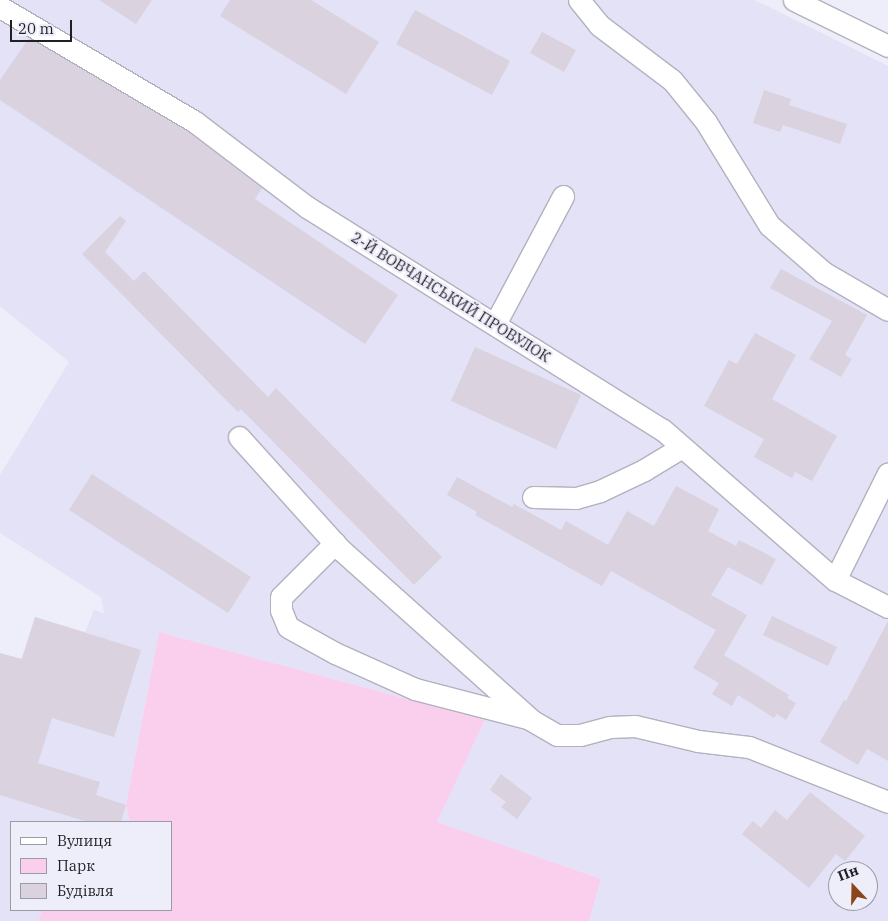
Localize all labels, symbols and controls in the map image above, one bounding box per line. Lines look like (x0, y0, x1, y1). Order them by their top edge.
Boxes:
scale bar (12, 10, 75, 42)
text: 20 m (18, 19, 54, 38)
street label: 2-Й ВОВЧАНСЬКИЙ ПРОВУЛОК (348, 228, 554, 366)
legend (10, 821, 172, 911)
text: Вулиця (57, 831, 112, 850)
text: Парк (57, 856, 95, 875)
north arrow (828, 861, 878, 911)
text: Пн (835, 861, 861, 885)
text: Будівля (57, 881, 114, 900)

